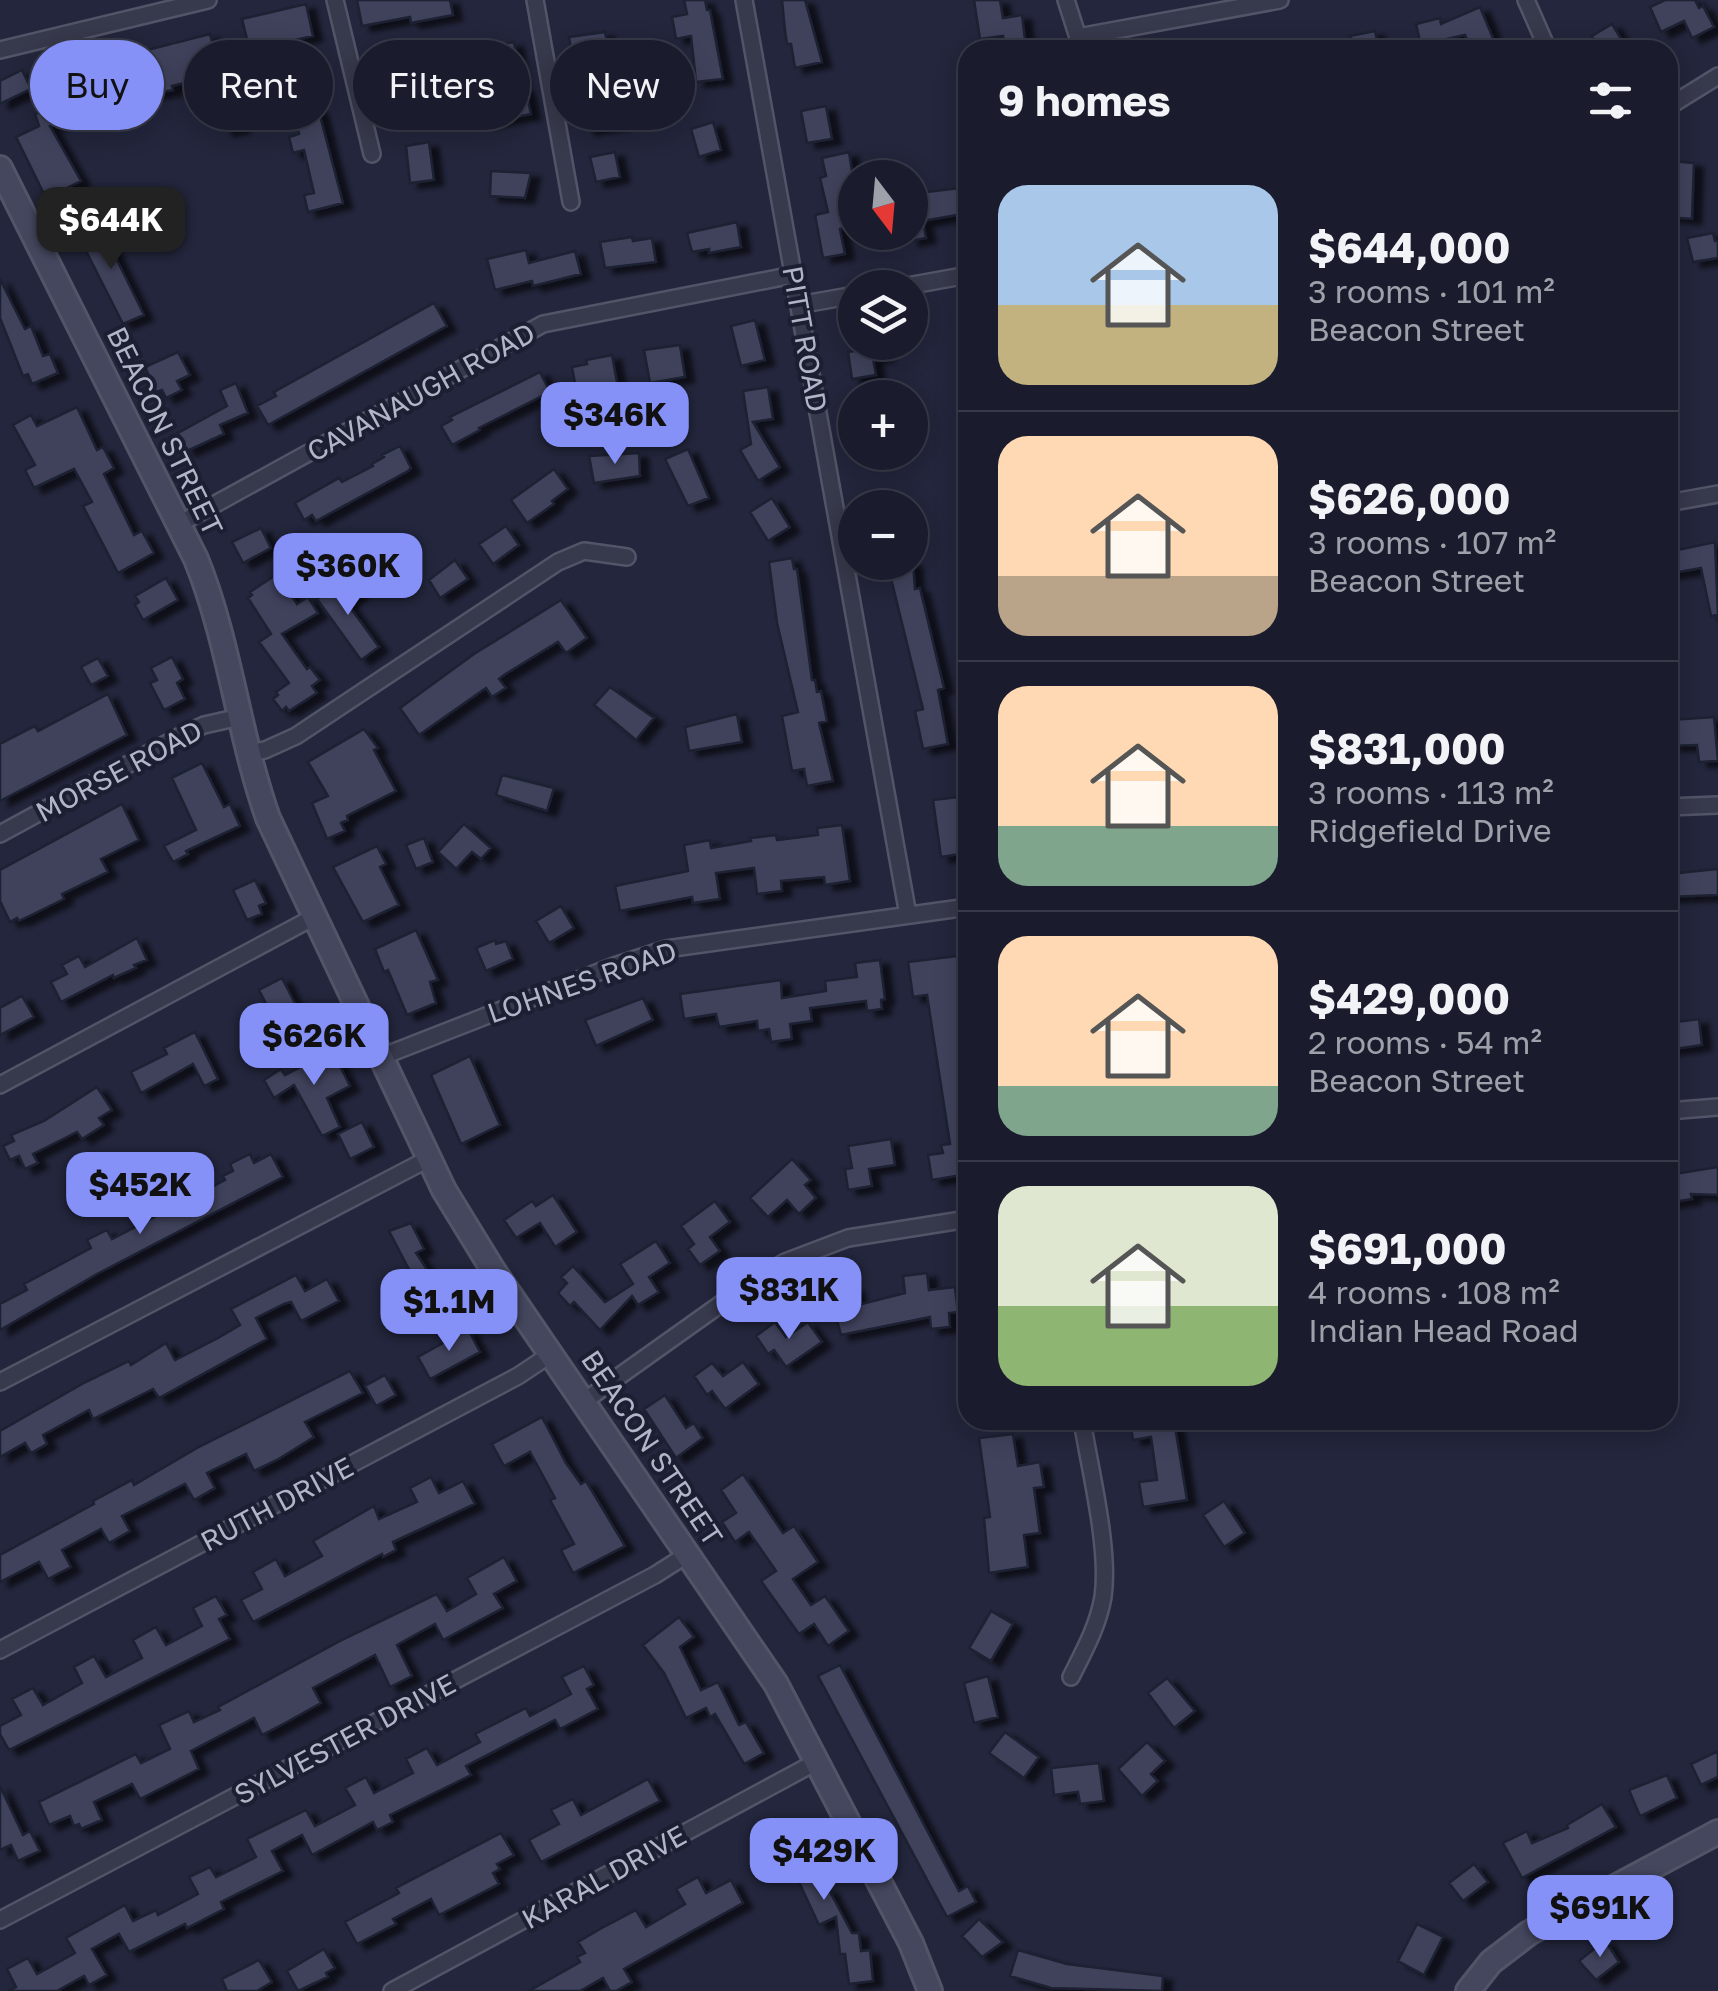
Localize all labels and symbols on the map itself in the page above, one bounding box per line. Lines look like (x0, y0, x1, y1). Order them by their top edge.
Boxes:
north arrow (838, 160, 928, 250)
pin: $644K (41, 187, 181, 272)
street label: PITT ROAD (776, 263, 835, 414)
street label: CAVANAUGH ROAD (301, 315, 540, 468)
street label: BEACON STREET (101, 321, 230, 540)
pin: $346K (545, 382, 685, 467)
pin: $360K (278, 533, 418, 618)
street label: MORSE ROAD (30, 713, 207, 828)
street label: LOHNES ROAD (483, 934, 681, 1029)
pin: $626K (244, 1003, 384, 1088)
pin: $452K (70, 1152, 210, 1237)
pin: $831K (719, 1257, 859, 1342)
pin: $1.1M (379, 1269, 519, 1354)
street label: BEACON STREET (575, 1344, 730, 1551)
street label: RUTH DRIVE (195, 1450, 359, 1558)
street label: SYLVESTER DRIVE (229, 1666, 461, 1811)
street label: KARAL DRIVE (516, 1818, 692, 1935)
pin: $429K (754, 1818, 894, 1903)
pin: $691K (1530, 1875, 1670, 1960)

